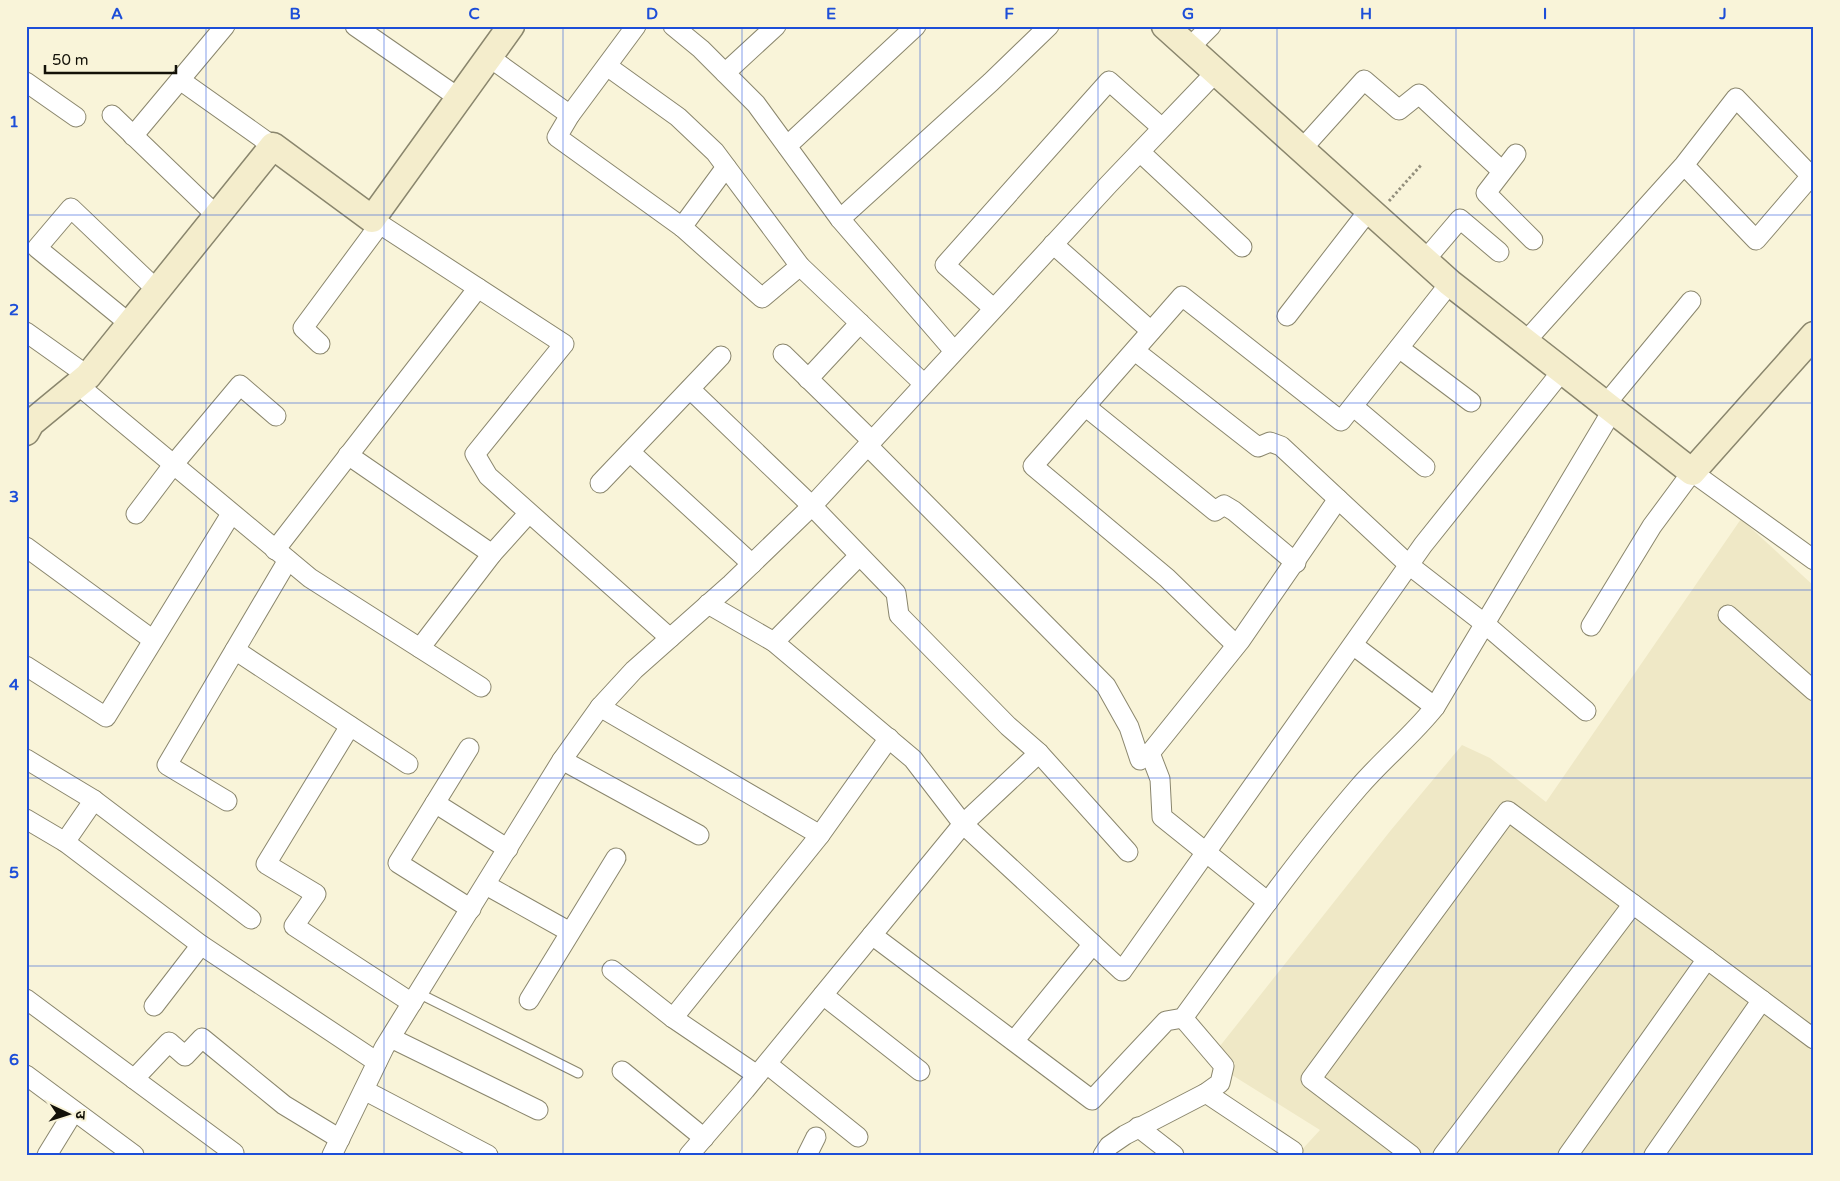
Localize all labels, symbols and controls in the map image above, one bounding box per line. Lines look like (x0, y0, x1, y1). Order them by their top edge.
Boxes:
text: A (111, 4, 123, 24)
text: B (289, 4, 301, 24)
text: C (468, 4, 480, 24)
text: D (646, 4, 658, 24)
text: E (826, 4, 836, 24)
text: F (1004, 4, 1014, 24)
text: G (1182, 4, 1194, 24)
text: H (1360, 4, 1372, 24)
text: I (1543, 4, 1547, 24)
text: J (1718, 4, 1727, 24)
scale bar (45, 42, 176, 74)
text: 50 m (52, 51, 89, 69)
text: 1 (9, 112, 19, 132)
text: 2 (9, 300, 19, 320)
text: 3 (9, 487, 19, 507)
text: 4 (9, 675, 19, 695)
text: 5 (9, 863, 19, 883)
text: 6 (9, 1050, 19, 1070)
north arrow (42, 1088, 92, 1138)
text: उ (72, 1110, 89, 1120)

